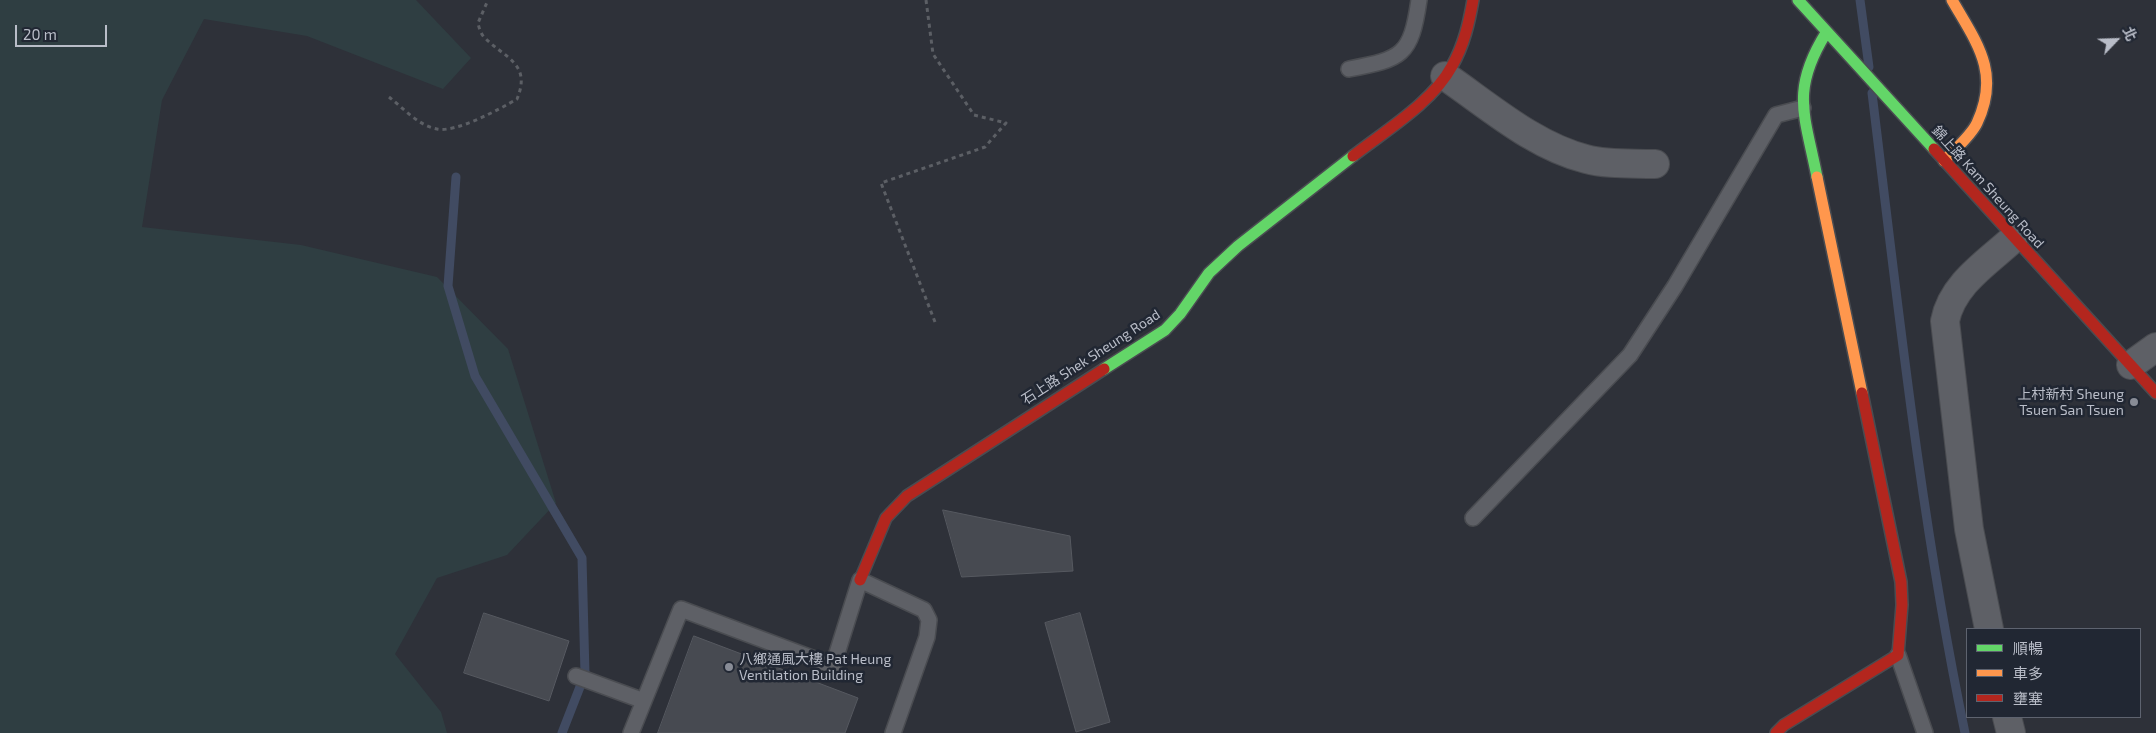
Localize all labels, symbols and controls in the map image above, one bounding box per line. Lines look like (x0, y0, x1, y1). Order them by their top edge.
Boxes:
scale bar (18, 15, 110, 47)
north arrow (2091, 15, 2141, 65)
text: 北 (2120, 24, 2141, 44)
text: 20 m (23, 25, 57, 43)
street label: 錦上路 Kam Sheung Road (1928, 122, 2048, 252)
street label: 石上路 Shek Sheung Road (1019, 306, 1163, 408)
place label: 上村新村 Sheung Tsuen San Tsuen (2017, 386, 2124, 418)
marker: 上村新村 Sheung Tsuen San Tsuen (2128, 396, 2140, 408)
legend (1966, 628, 2141, 718)
text: 順暢 (2013, 639, 2043, 657)
place label: 八鄉通風大樓 Pat Heung Ventilation Building (739, 651, 891, 684)
marker: 八鄉通風大樓 Pat Heung Ventilation Building (723, 661, 735, 673)
text: 車多 (2013, 664, 2043, 682)
text: 壅塞 (2013, 689, 2043, 707)

